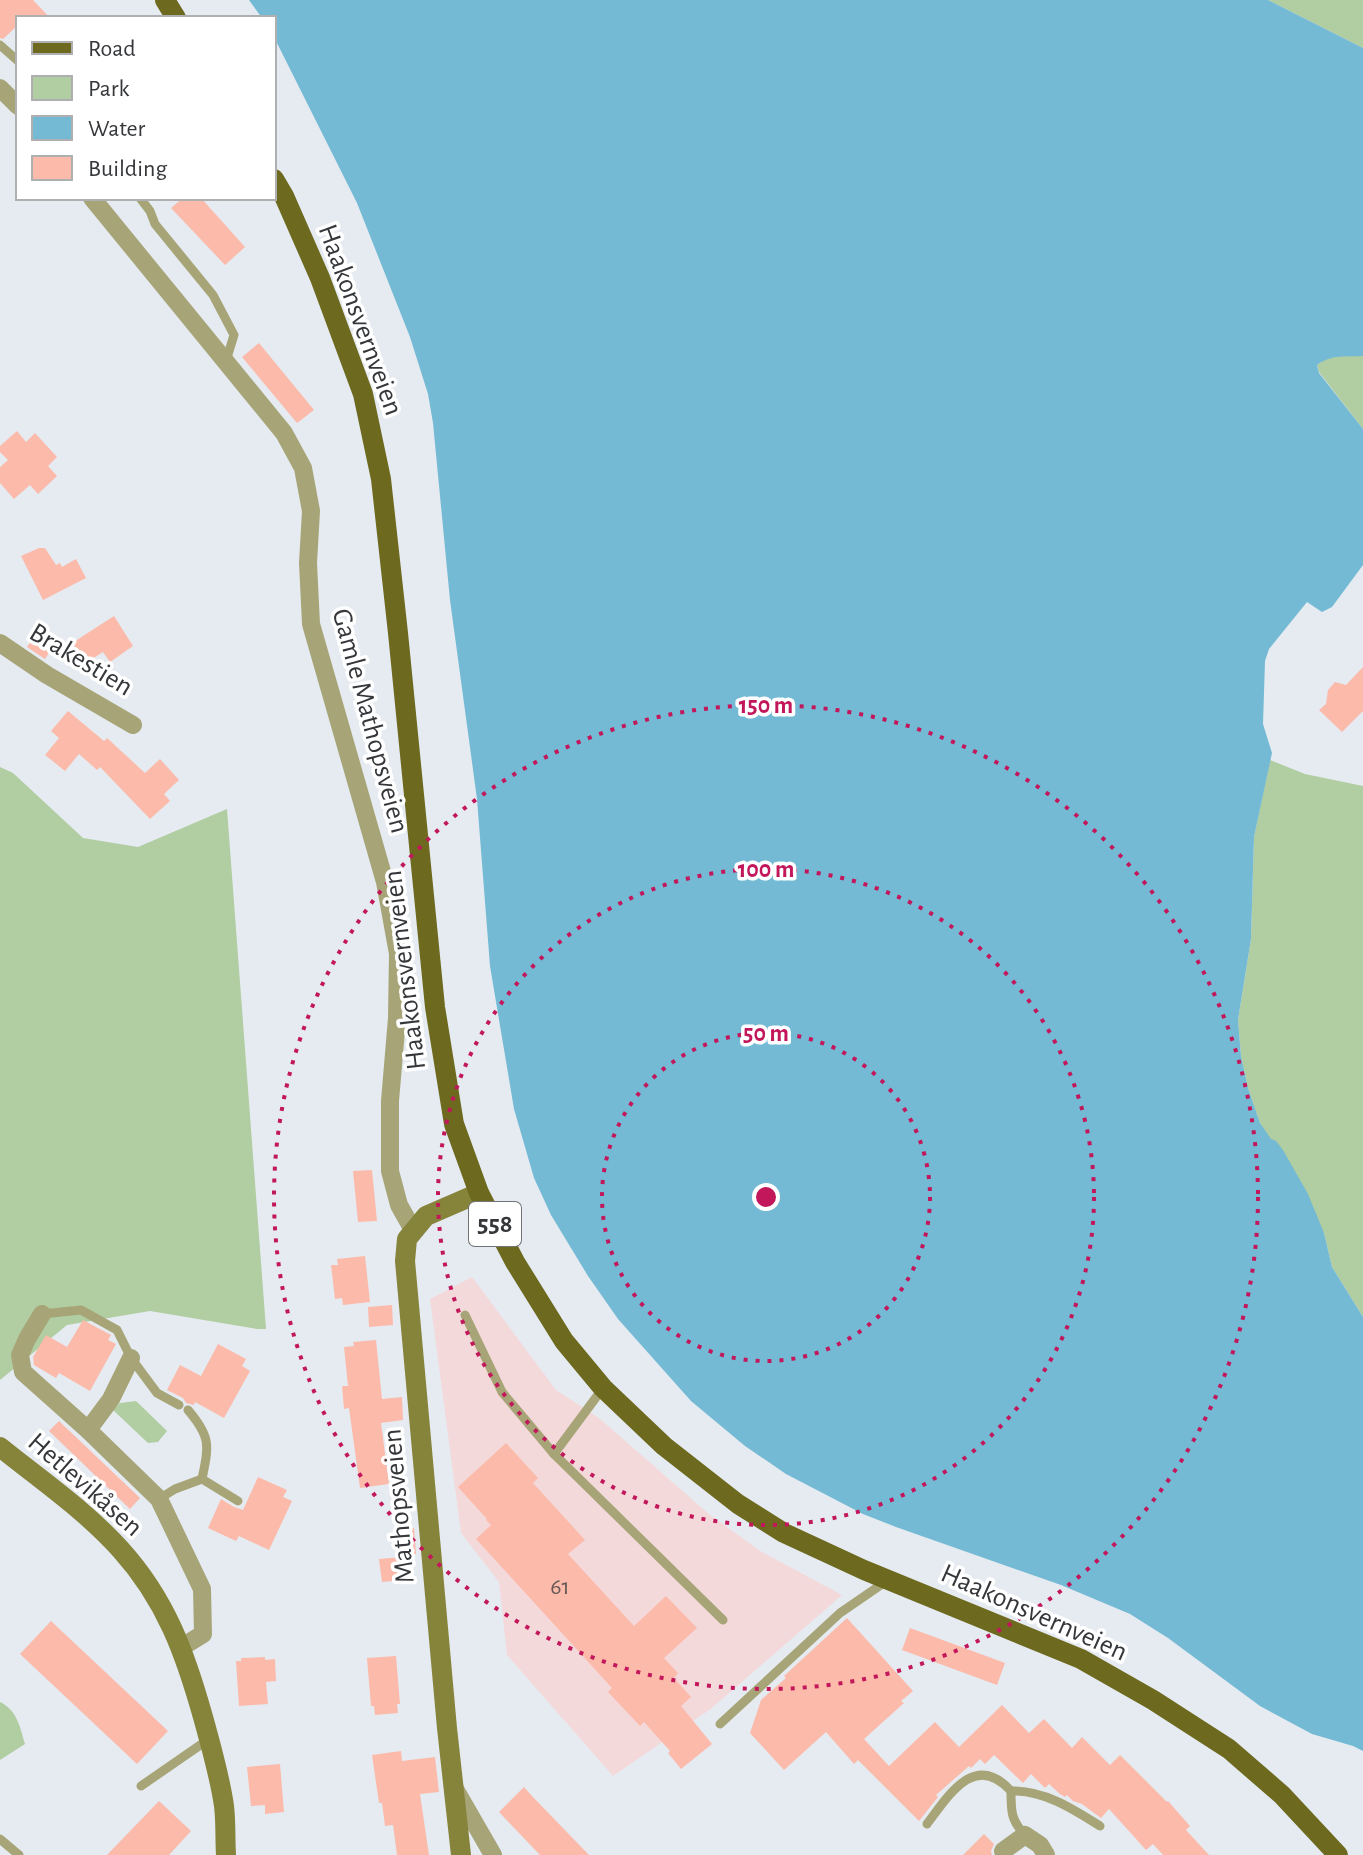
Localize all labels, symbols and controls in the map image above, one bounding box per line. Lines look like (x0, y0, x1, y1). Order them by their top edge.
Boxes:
legend (16, 16, 276, 200)
text: Road (88, 37, 136, 61)
text: Park (88, 77, 129, 101)
text: Water (88, 117, 146, 141)
text: Building (88, 157, 167, 181)
street label: Haakonsvernveien (312, 221, 408, 419)
street label: Gamle Mathopsveien (327, 606, 413, 836)
street label: Brakestien (24, 618, 138, 702)
text: 150 m (739, 694, 793, 718)
text: 100 m (738, 858, 794, 882)
street label: Haakonsvernveien (379, 869, 431, 1071)
text: 50 m (743, 1022, 789, 1046)
centre of rings (752, 1183, 780, 1211)
road number: 558 (469, 1202, 521, 1246)
street label: Hetlevikåsen (22, 1428, 148, 1542)
street label: Mathopsveien (378, 1428, 420, 1584)
street label: Haakonsvernveien (937, 1559, 1131, 1667)
house number: 61 (550, 1575, 570, 1599)

